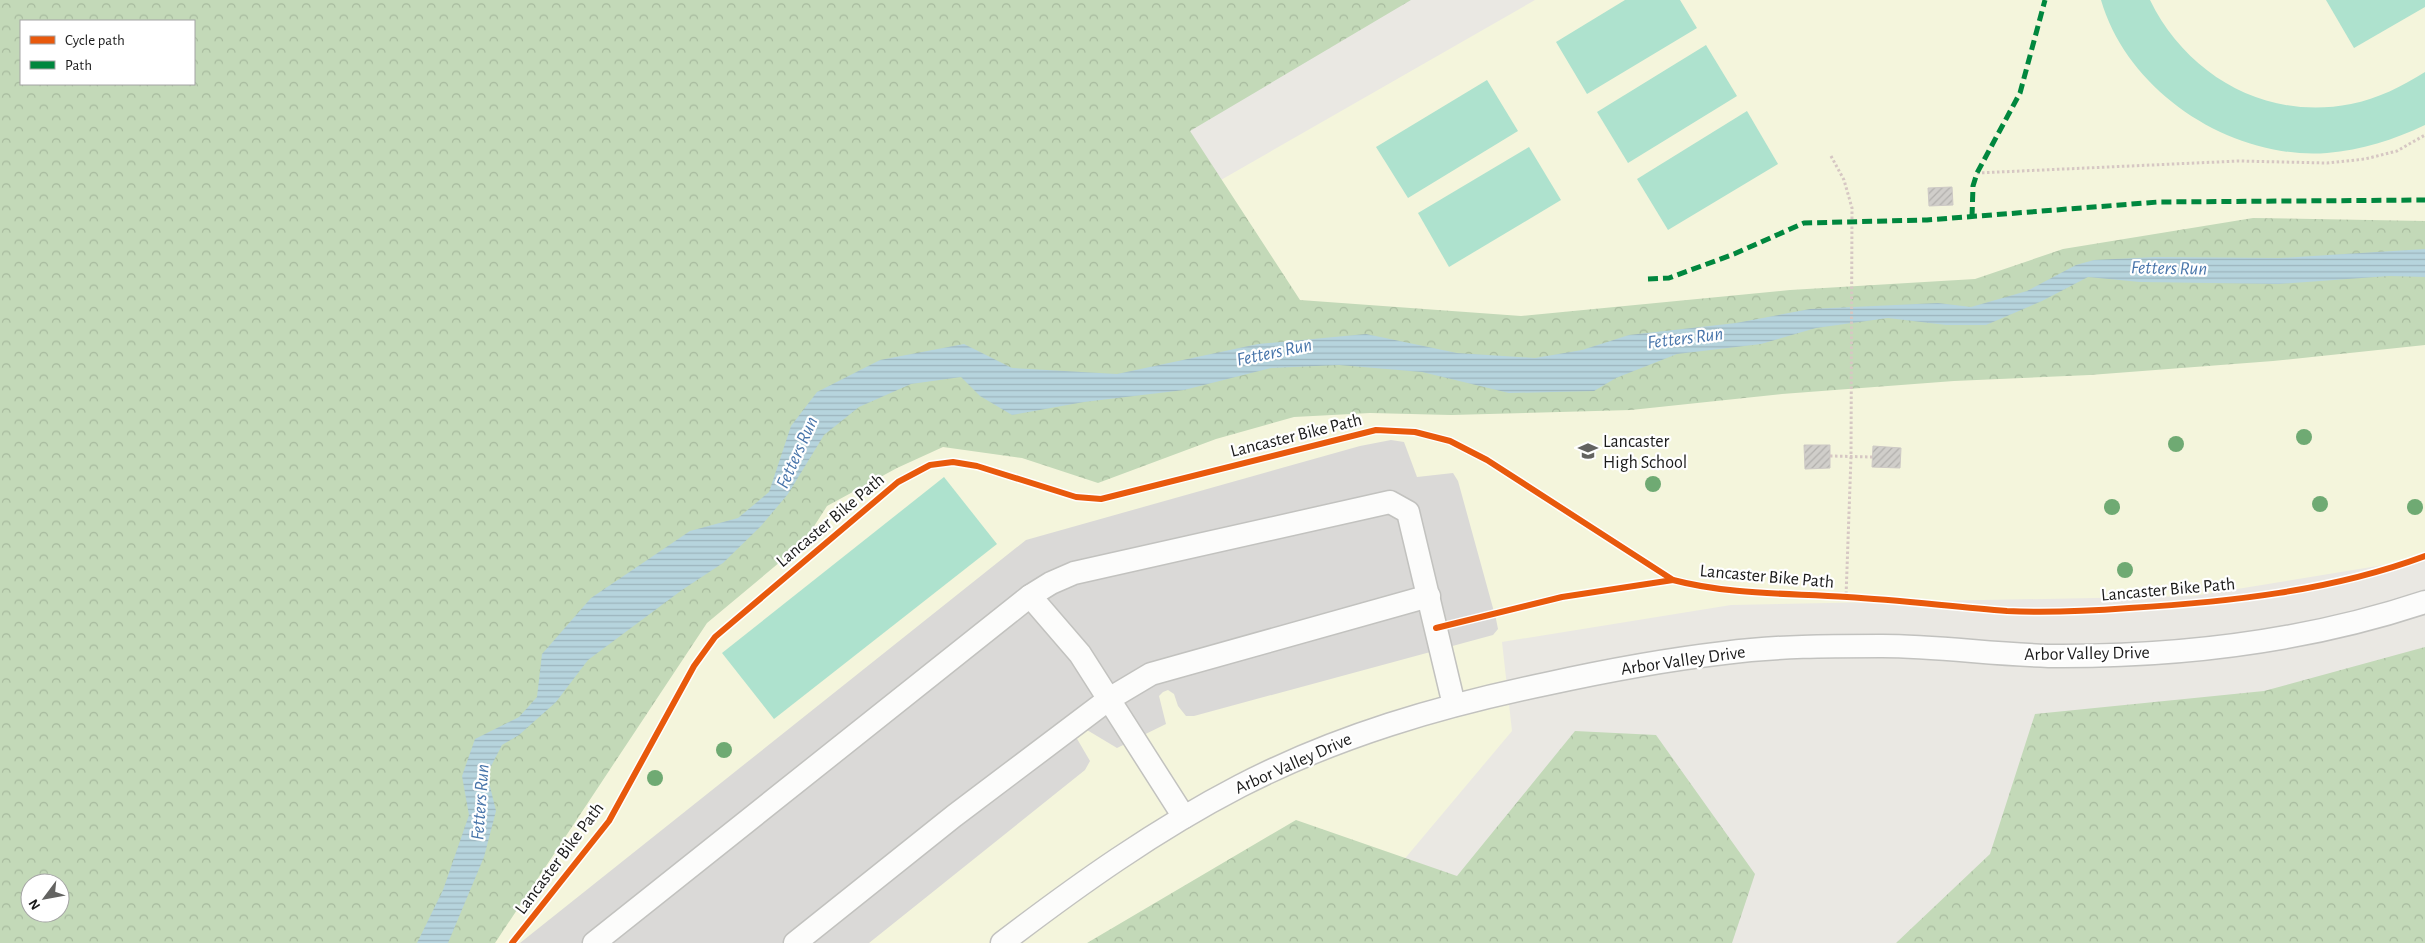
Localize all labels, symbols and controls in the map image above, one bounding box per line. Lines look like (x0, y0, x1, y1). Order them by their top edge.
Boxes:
legend (20, 20, 195, 85)
text: Cycle path (65, 33, 125, 48)
text: Path (65, 58, 92, 73)
water label: Fetters Run (2131, 258, 2207, 279)
water label: Fetters Run (1646, 324, 1724, 353)
water label: Fetters Run (1235, 335, 1314, 370)
street label: Lancaster Bike Path (1229, 411, 1364, 461)
water label: Fetters Run (773, 414, 822, 491)
place label: Lancaster High School (1603, 433, 1687, 472)
school or university icon: Lancaster High School (1577, 440, 1599, 462)
street label: Lancaster Bike Path (773, 471, 888, 571)
street label: Lancaster Bike Path (1699, 562, 1835, 592)
street label: Lancaster Bike Path (2100, 575, 2236, 605)
street label: Arbor Valley Drive (1620, 643, 1747, 679)
street label: Arbor Valley Drive (2024, 644, 2150, 664)
street label: Arbor Valley Drive (1232, 730, 1354, 798)
water label: Fetters Run (468, 763, 493, 841)
street label: Lancaster Bike Path (512, 799, 608, 918)
north arrow (20, 873, 70, 923)
text: N (26, 897, 43, 912)

